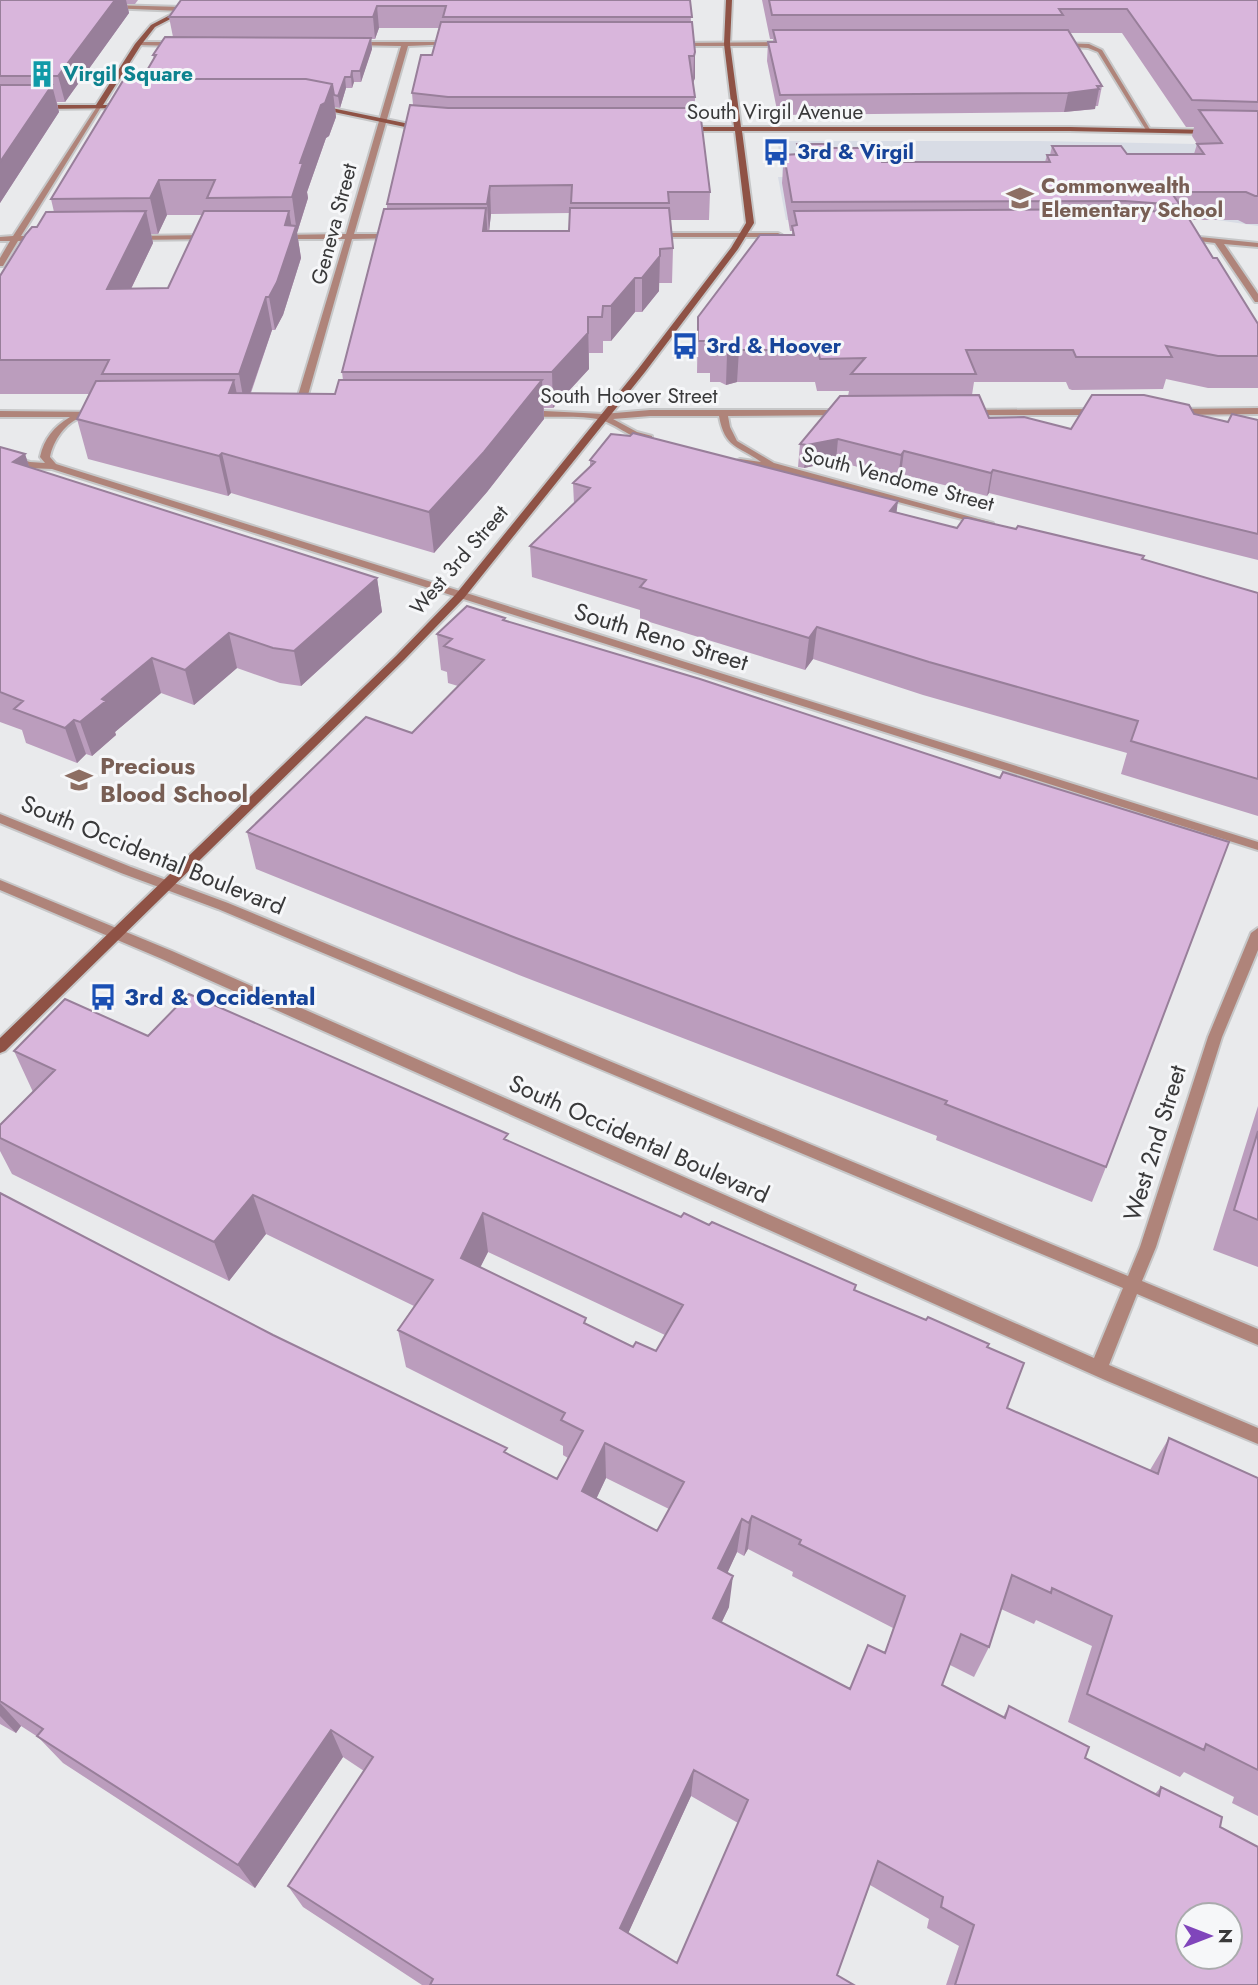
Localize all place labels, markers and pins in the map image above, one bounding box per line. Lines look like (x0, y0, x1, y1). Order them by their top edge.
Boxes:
building icon: Virgil Square (27, 59, 57, 89)
place label: Virgil Square (62, 59, 193, 89)
bus stop icon: 3rd & Virgil (761, 137, 791, 167)
place label: 3rd & Virgil (797, 137, 914, 167)
place label: Commonwealth Elementary School (1041, 171, 1223, 225)
school or university icon: Commonwealth Elementary School (1005, 183, 1035, 213)
bus stop icon: 3rd & Hoover (670, 331, 700, 361)
place label: 3rd & Hoover (706, 331, 842, 361)
place label: Precious Blood School (100, 748, 248, 811)
school or university icon: Precious Blood School (64, 765, 94, 795)
place label: 3rd & Occidental (124, 979, 315, 1014)
bus stop icon: 3rd & Occidental (88, 982, 118, 1012)

